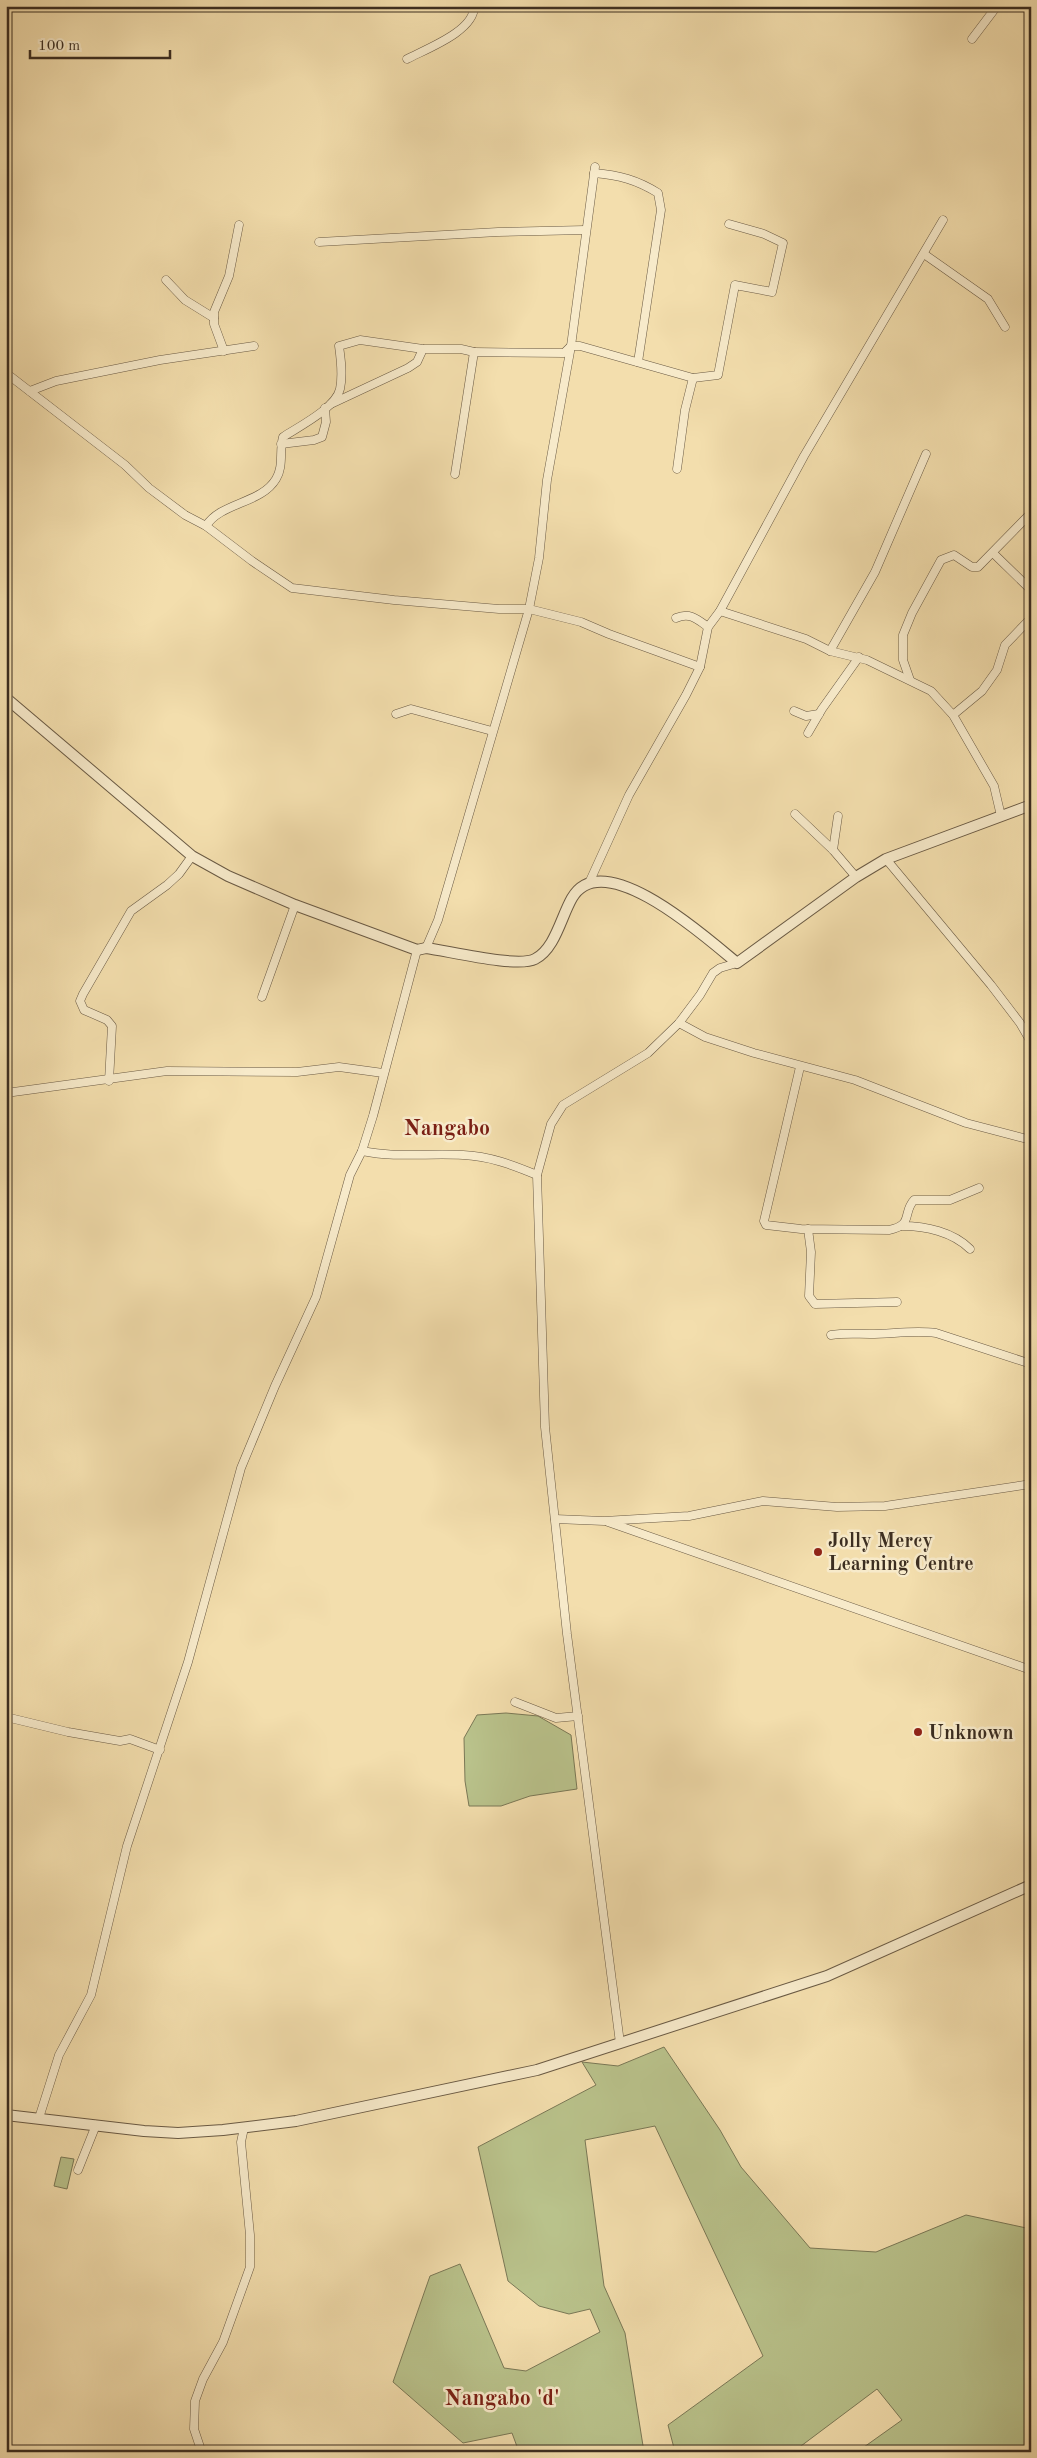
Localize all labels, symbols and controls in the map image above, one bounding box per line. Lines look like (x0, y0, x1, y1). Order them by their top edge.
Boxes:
scale bar (30, 28, 170, 60)
text: 100 m (38, 39, 80, 54)
district label: Nangabo (404, 1118, 490, 1140)
place label: Jolly Mercy Learning Centre (828, 1532, 974, 1575)
marker: Jolly Mercy Learning Centre (812, 1546, 824, 1558)
place label: Unknown (928, 1724, 1014, 1744)
marker: Unknown (912, 1726, 924, 1738)
district label: Nangabo 'd' (445, 2388, 559, 2410)

